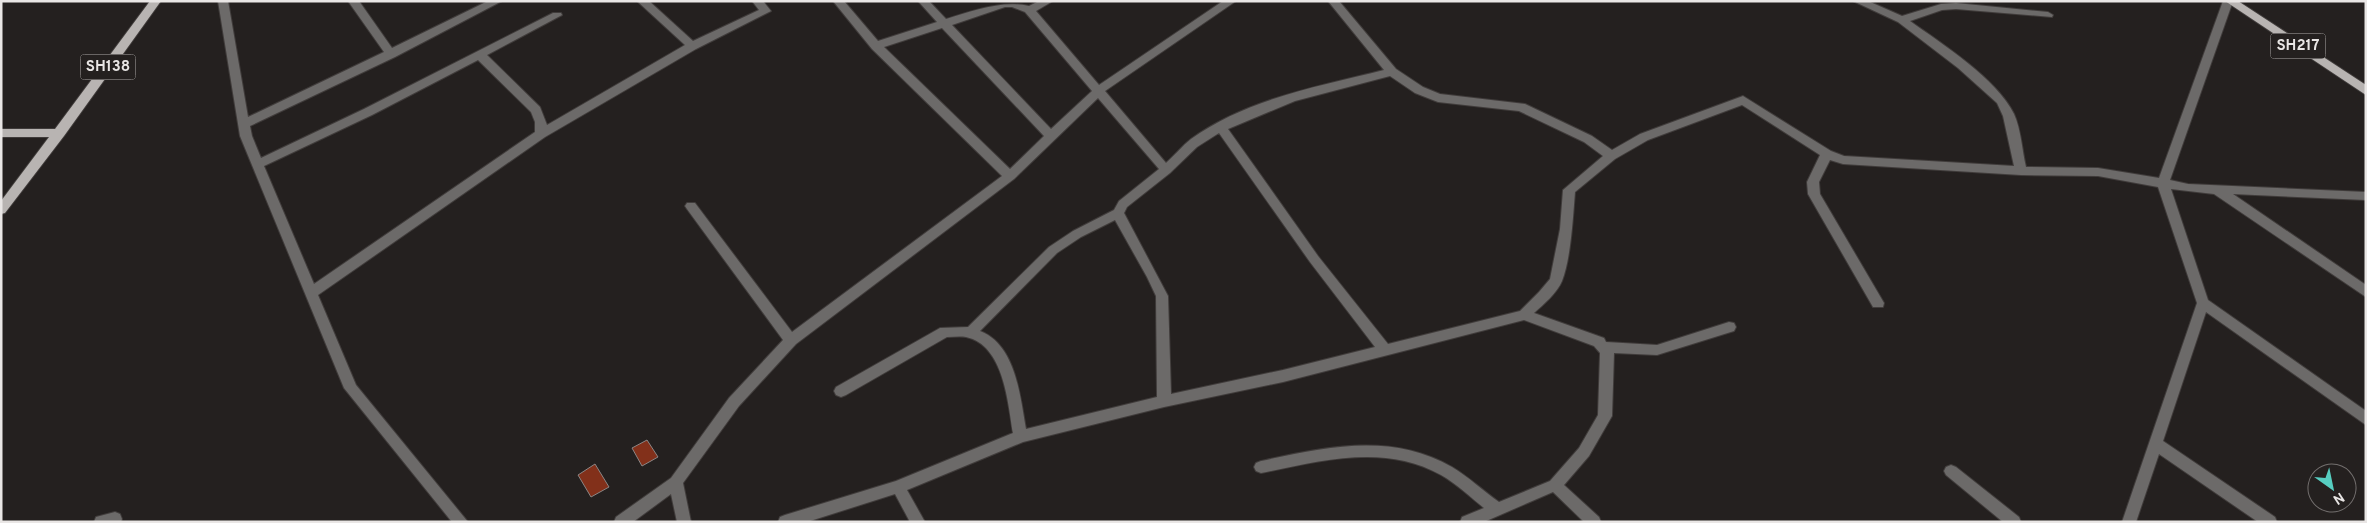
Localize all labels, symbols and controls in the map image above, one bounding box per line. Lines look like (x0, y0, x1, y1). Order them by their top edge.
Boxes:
road number: SH217 (2270, 34, 2326, 58)
road number: SH138 (80, 54, 136, 80)
north arrow (2307, 463, 2357, 513)
text: N (2329, 488, 2347, 508)

